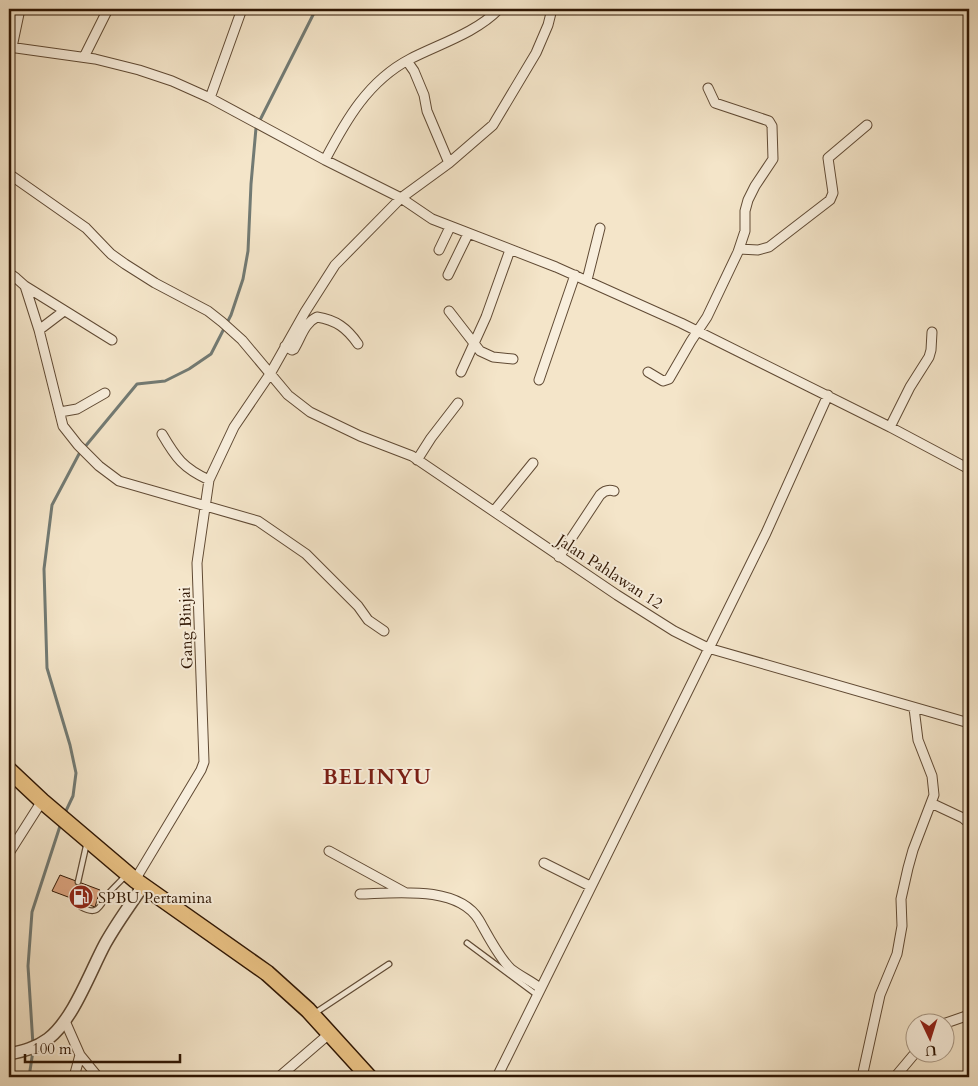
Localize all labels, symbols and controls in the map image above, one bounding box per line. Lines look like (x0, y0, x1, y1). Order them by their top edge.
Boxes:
street label: Jalan Pahlawan 12 (550, 528, 667, 614)
street label: Gang Binjai (174, 586, 198, 669)
district label: BELINYU (322, 763, 432, 792)
fuel station icon: SPBU Pertamina (68, 884, 94, 910)
place label: SPBU Pertamina (98, 887, 212, 909)
north arrow (906, 1014, 956, 1064)
scale bar (25, 1031, 180, 1063)
text: 100 m (32, 1039, 72, 1059)
text: U (924, 1041, 937, 1060)

